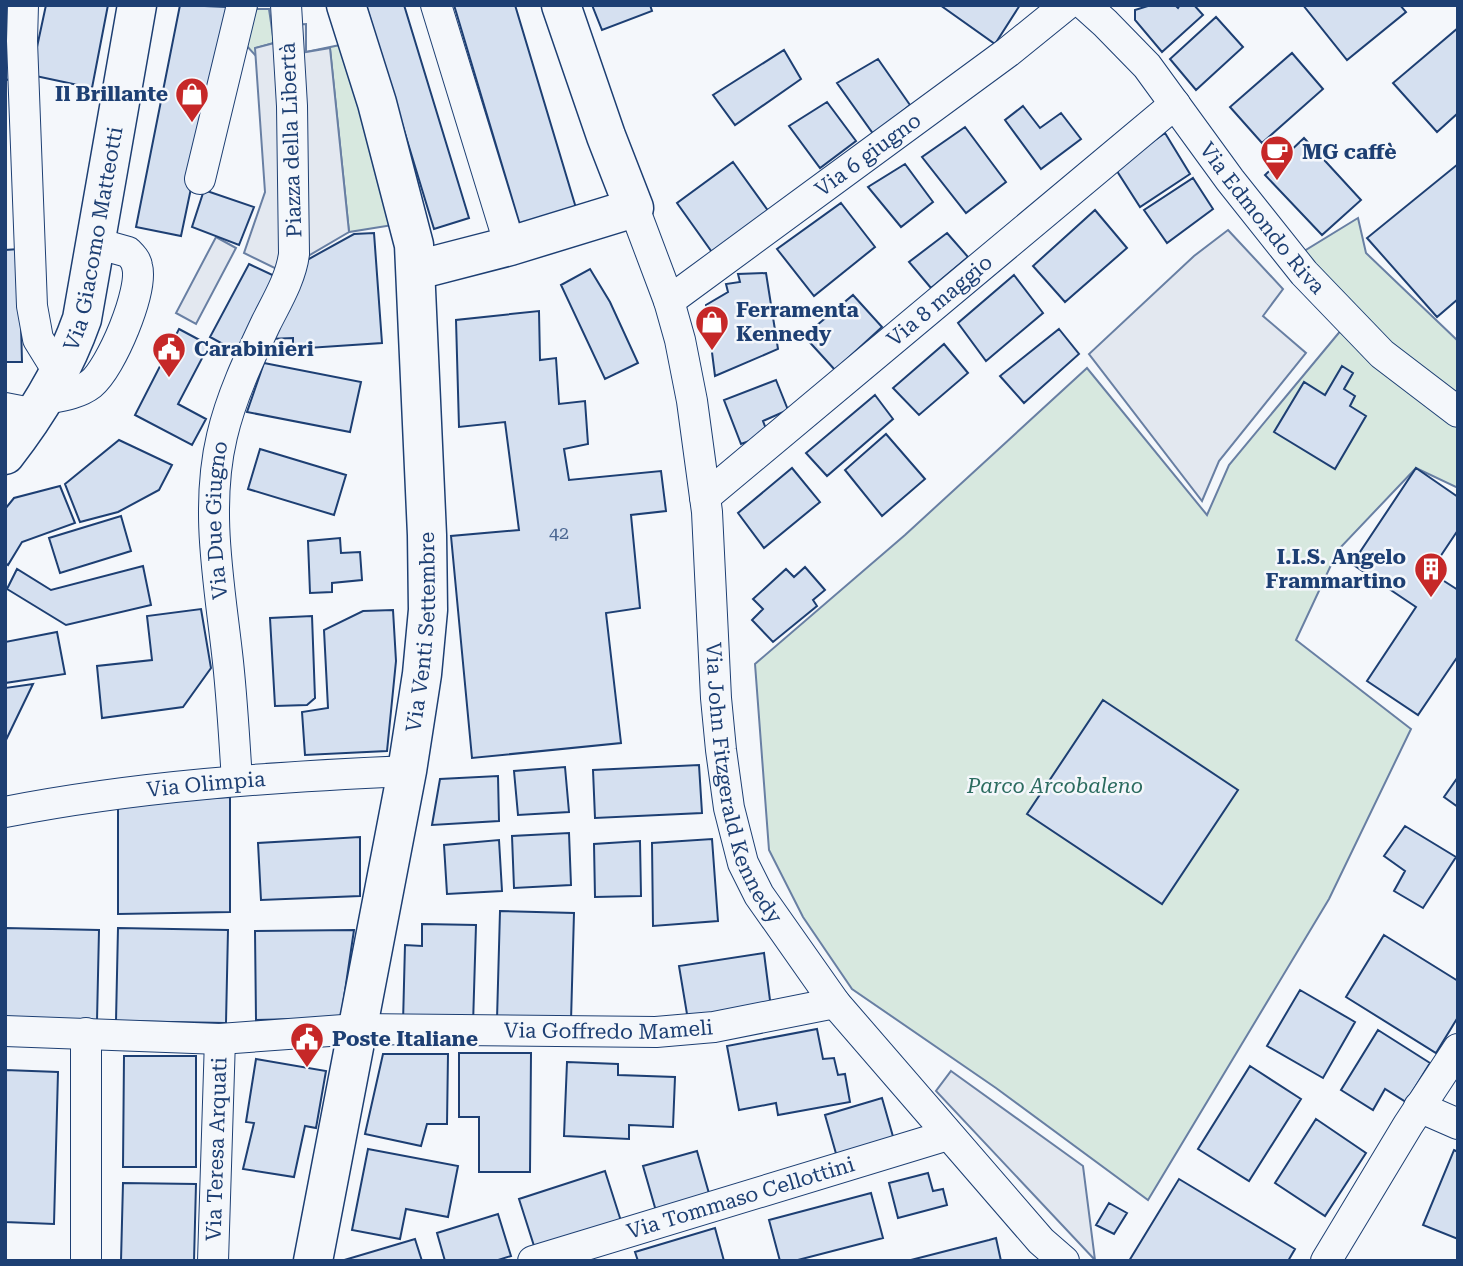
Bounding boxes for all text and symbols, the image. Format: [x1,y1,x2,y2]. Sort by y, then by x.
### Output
street label: Piazza della Libertà [276,41,306,238]
shop icon: Il Brillante [173,75,211,124]
place label: Il Brillante [55,82,168,106]
street label: Via 6 giugno [810,108,926,202]
street label: Via Giacomo Matteotti [59,124,128,355]
cafe icon: MG caffè [1258,133,1296,182]
street label: Via Edmondo Riva [1195,138,1330,299]
place label: MG caffè [1302,140,1397,164]
street label: Via 8 maggio [882,250,997,351]
place label: Ferramenta Kennedy [736,298,860,346]
shop icon: Ferramenta Kennedy [693,303,731,352]
public building icon: Carabinieri [150,330,188,379]
place label: Carabinieri [194,337,314,361]
street label: Via Due Giugno [202,439,233,601]
house number: 42 [549,522,569,543]
street label: Via Venti Settembre [401,532,440,734]
place label: I.I.S. Angelo Frammartino [1266,545,1406,593]
building icon: I.I.S. Angelo Frammartino [1412,550,1450,599]
street label: Via John Fitzgerald Kennedy [701,642,788,929]
street label: Via Olimpia [145,767,267,802]
park label: Parco Arcobaleno [966,774,1143,798]
street label: Via Goffredo Mameli [504,1015,714,1044]
public building icon: Poste Italiane [288,1020,326,1069]
place label: Poste Italiane [332,1027,478,1051]
street label: Via Teresa Arquati [202,1056,231,1241]
street label: Via Tommaso Cellottini [624,1152,858,1244]

